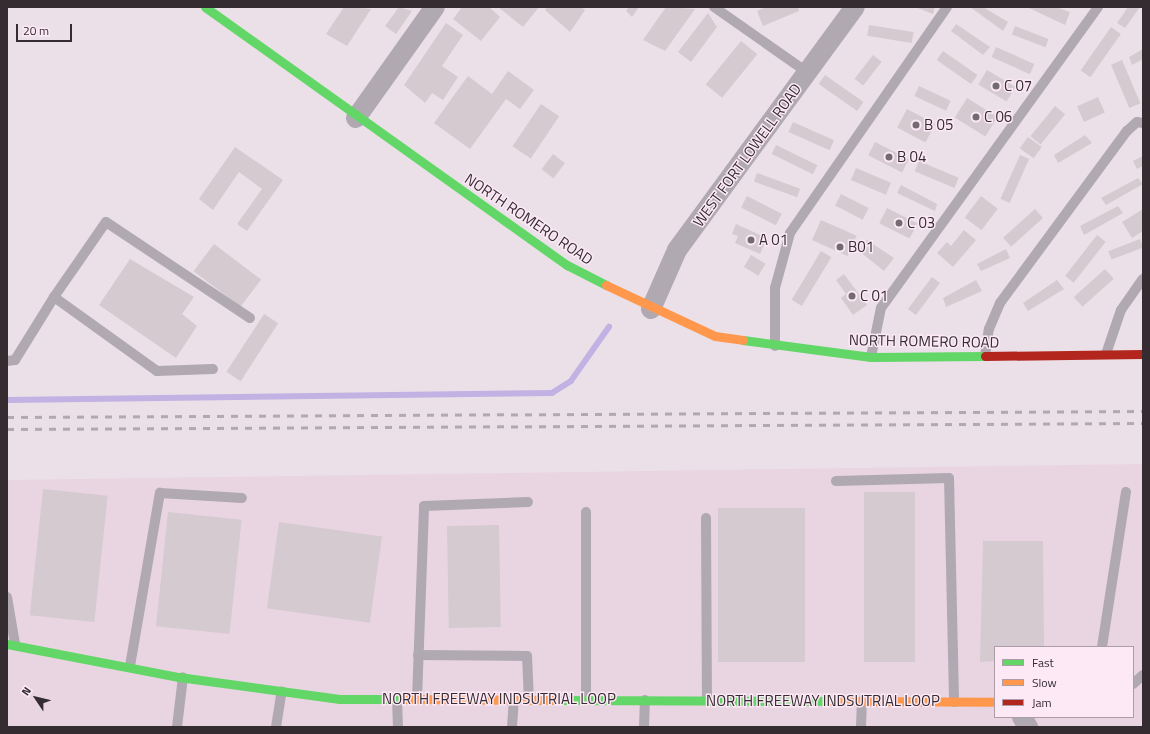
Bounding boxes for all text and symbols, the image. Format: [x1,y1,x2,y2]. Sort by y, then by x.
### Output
scale bar [18,16,74,42]
text: 20 m [23,21,49,40]
place label: C 07 [1004,77,1032,95]
street label: WEST FORT LOWELL ROAD [689,80,805,230]
marker: C 07 [991,81,1001,91]
place label: C 06 [984,108,1012,126]
marker: C 06 [971,112,981,122]
place label: B 05 [924,116,953,134]
marker: B 05 [911,120,921,130]
place label: B 04 [897,148,926,166]
marker: B 04 [884,152,894,162]
street label: NORTH ROMERO ROAD [462,169,596,269]
place label: C 03 [907,214,935,232]
marker: C 03 [894,218,904,228]
place label: A 01 [759,231,788,249]
marker: A 01 [746,235,756,245]
place label: B01 [848,238,874,256]
marker: B01 [835,242,845,252]
place label: C 01 [860,287,888,305]
marker: C 01 [847,291,857,301]
street label: NORTH ROMERO ROAD [849,331,999,351]
legend [994,646,1134,718]
text: Fast [1032,653,1054,672]
text: Slow [1032,673,1057,692]
north arrow [16,678,56,718]
text: N [17,683,35,699]
street label: NORTH FREEWAY INDSUTRIAL LOOP [382,690,616,708]
street label: NORTH FREEWAY INDSUTRIAL LOOP [706,692,940,710]
text: Jam [1032,693,1052,712]

